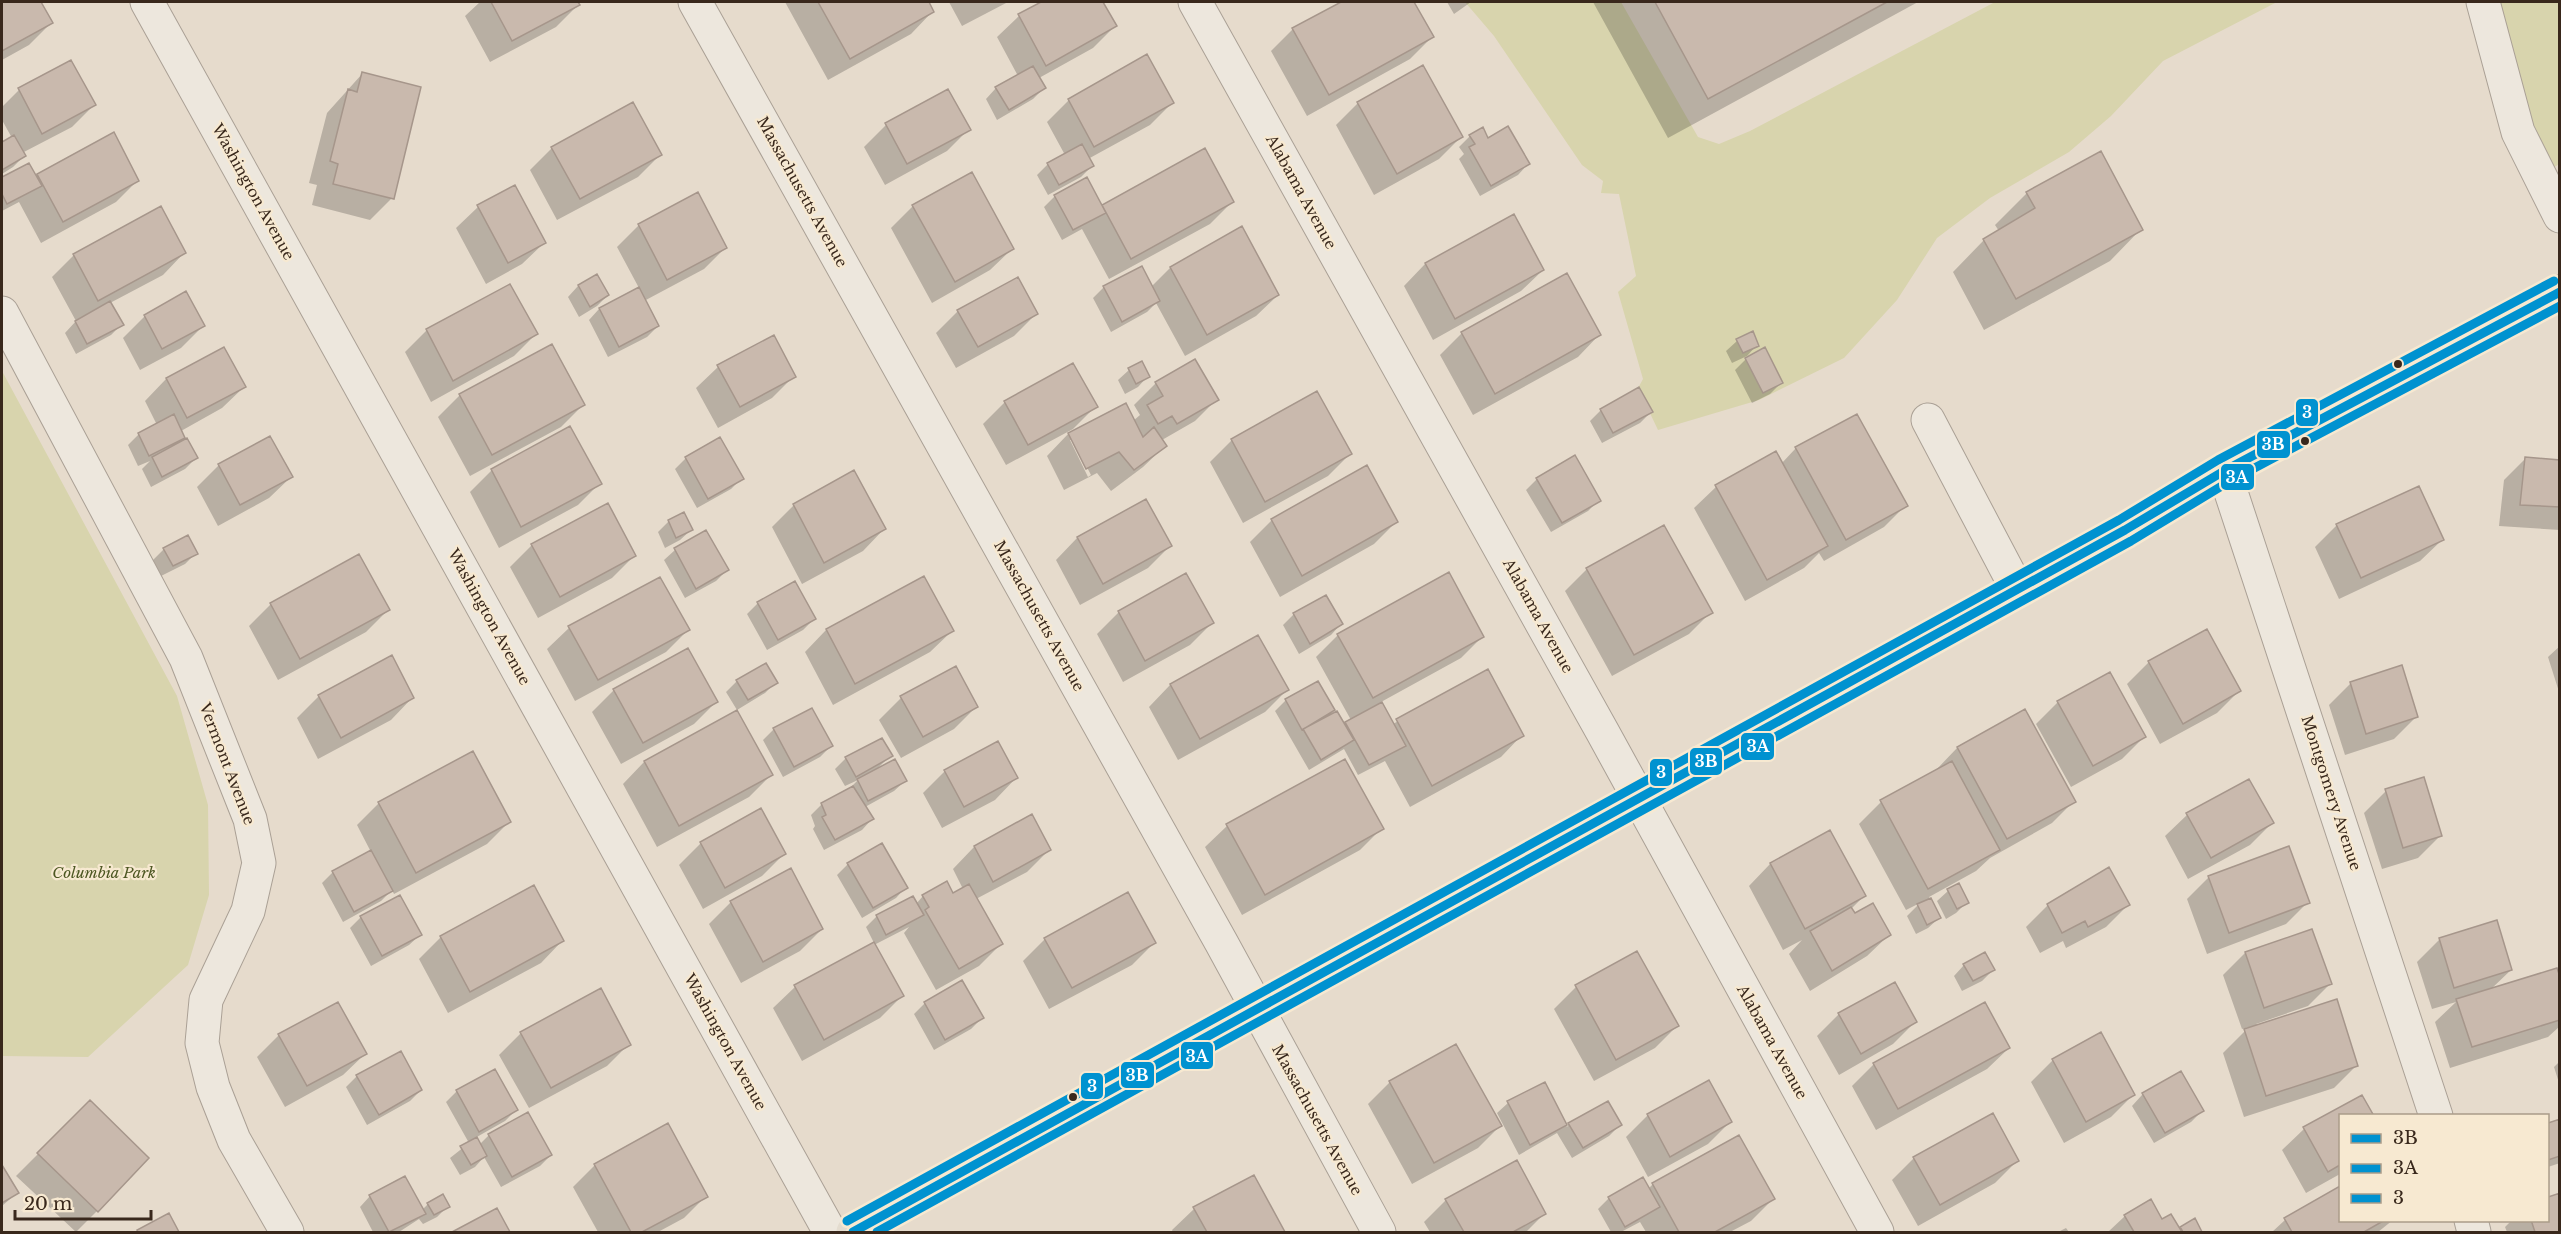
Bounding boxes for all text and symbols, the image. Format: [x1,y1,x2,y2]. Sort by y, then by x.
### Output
street label: Massachusetts Avenue [753,113,852,270]
street label: Washington Avenue [208,119,299,263]
street label: Alabama Avenue [1262,130,1341,252]
unlabelled marker [2392,358,2404,370]
line badge: 3 [2295,398,2319,427]
text: 3 [2302,402,2312,422]
line badge: 3B [2256,430,2291,459]
text: 3B [2262,434,2285,454]
unlabelled marker [2299,435,2311,447]
line badge: 3A [2220,463,2255,491]
text: 3A [2225,467,2250,487]
street label: Massachusetts Avenue [990,537,1089,694]
street label: Washington Avenue [444,544,535,688]
street label: Alabama Avenue [1499,554,1578,676]
street label: Vermont Avenue [195,699,259,827]
street label: Montgomery Avenue [2297,713,2366,873]
line badge: 3A [1740,732,1775,761]
text: 3A [1746,736,1771,756]
line badge: 3B [1689,747,1723,776]
text: 3B [1695,751,1718,771]
line badge: 3 [1649,758,1673,787]
text: 3 [1656,762,1666,782]
park label: Columbia Park [52,863,156,882]
street label: Washington Avenue [680,969,771,1113]
street label: Alabama Avenue [1733,980,1812,1102]
line badge: 3A [1180,1041,1214,1070]
street label: Massachusetts Avenue [1268,1041,1367,1198]
text: 3A [1185,1046,1210,1066]
line badge: 3B [1120,1061,1155,1089]
text: 3B [1126,1065,1149,1085]
line badge: 3 [1080,1072,1104,1100]
text: 3 [1087,1076,1097,1096]
unlabelled marker [1067,1091,1079,1103]
legend [2339,1114,2549,1222]
text: 3B [2393,1127,2418,1149]
text: 3A [2393,1157,2419,1179]
scale bar [15,1183,152,1221]
text: 3 [2393,1187,2404,1209]
text: 20 m [24,1193,72,1215]

